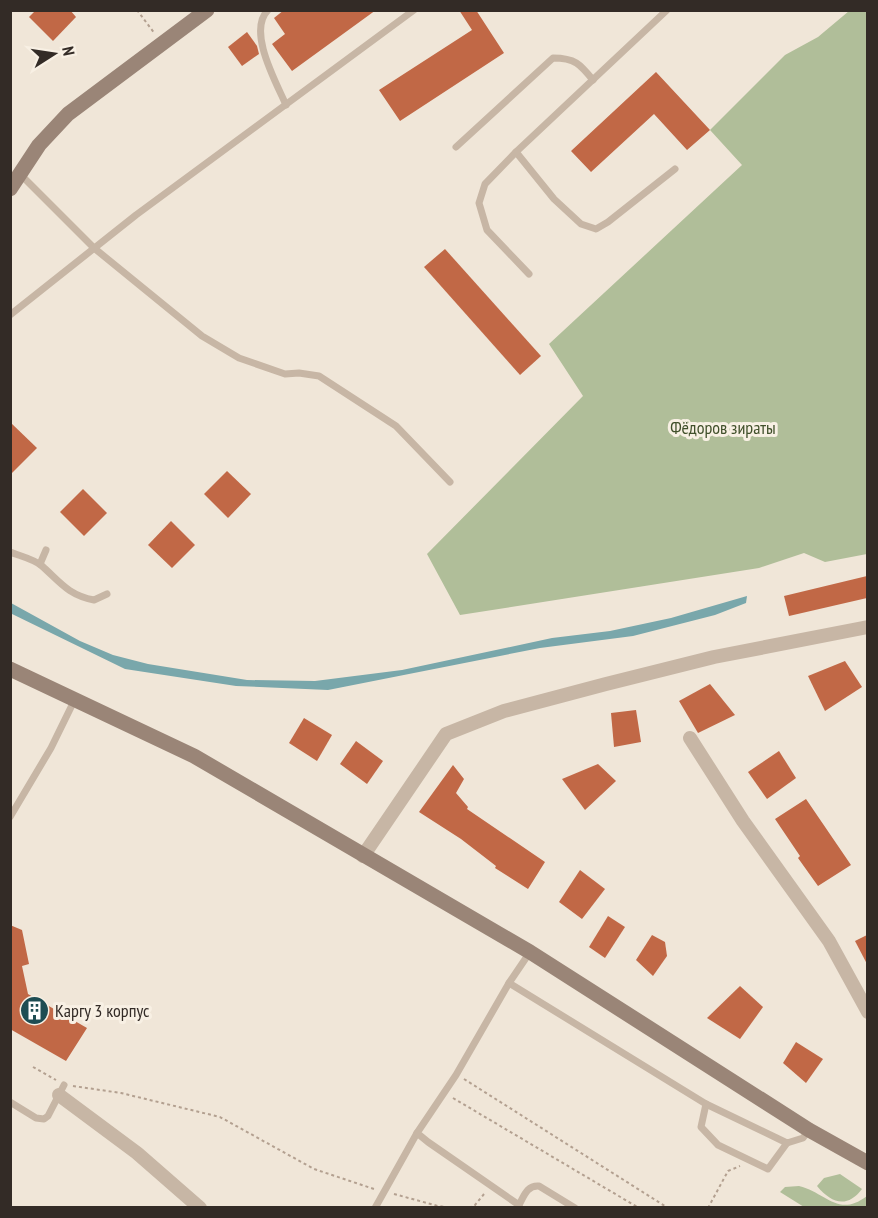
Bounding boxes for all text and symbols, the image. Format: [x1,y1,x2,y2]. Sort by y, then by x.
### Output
north arrow [24,24,84,84]
text: N [58,45,79,57]
park label: Фёдоров зираты [670,416,776,439]
building icon: Каргу 3 корпус [18,995,50,1027]
place label: Каргу 3 корпус [55,999,150,1022]

